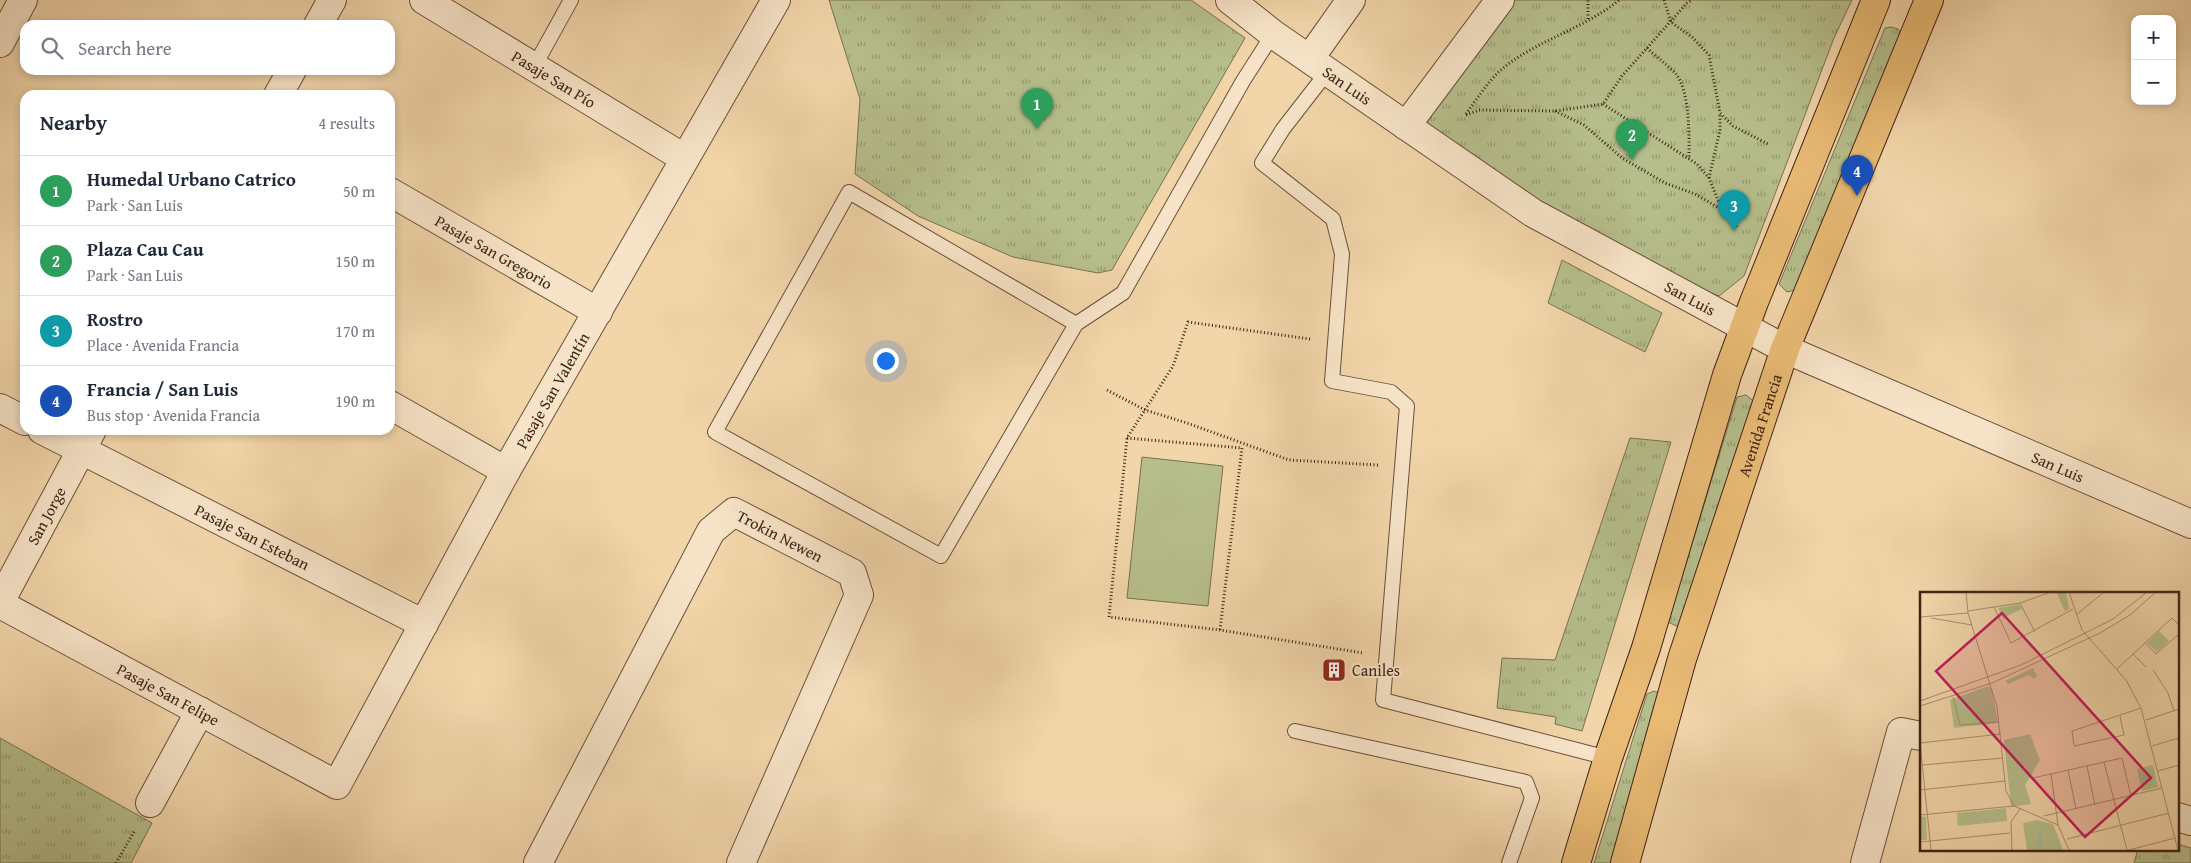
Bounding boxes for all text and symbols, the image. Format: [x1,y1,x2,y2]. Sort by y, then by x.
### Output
map controls [2131,15,2176,105]
button: + [2131,15,2176,60]
search box [20,20,395,75]
icon: search [38,34,66,62]
text: Search here [78,34,172,62]
street label: Pasaje San Pío [507,44,601,114]
street label: San Luis [1318,60,1377,111]
button: − [2131,60,2176,105]
pin: 1 [1021,88,1053,129]
text: Nearby [40,107,107,138]
text: 4 results [318,111,375,135]
pin: 2 [1616,119,1648,160]
pin: 4 [1841,155,1873,196]
text: Humedal Urbano Catrico [87,165,296,193]
text: 1 [52,179,60,203]
text: 50 m [343,179,375,203]
pin: 3 [1718,190,1750,231]
text: Park · San Luis [87,193,183,217]
street label: Pasaje San Gregorio [431,209,557,295]
text: Plaza Cau Cau [87,235,204,263]
text: 2 [52,249,60,273]
text: 150 m [335,249,375,273]
text: Park · San Luis [87,263,183,287]
street label: San Luis [1660,274,1720,321]
text: Rostro [87,305,143,333]
text: 3 [52,319,60,343]
text: 170 m [335,319,375,343]
street label: Pasaje San Valentín [509,328,595,453]
text: Place · Avenida Francia [87,333,239,357]
your location [873,348,899,374]
street label: Avenida Francia [1731,370,1788,480]
text: Francia / San Luis [87,375,238,403]
text: 4 [52,389,60,413]
text: 190 m [335,389,375,413]
text: Bus stop · Avenida Francia [87,403,260,427]
street label: San Luis [2028,445,2088,489]
street label: San Jorge [21,482,72,549]
street label: Pasaje San Esteban [191,498,314,576]
street label: Trokin Newen [733,504,827,568]
inset map [1920,592,2178,850]
street label: Pasaje San Felipe [113,657,224,732]
building icon: Caniles [1321,657,1347,683]
place label: Caniles [1352,658,1400,682]

